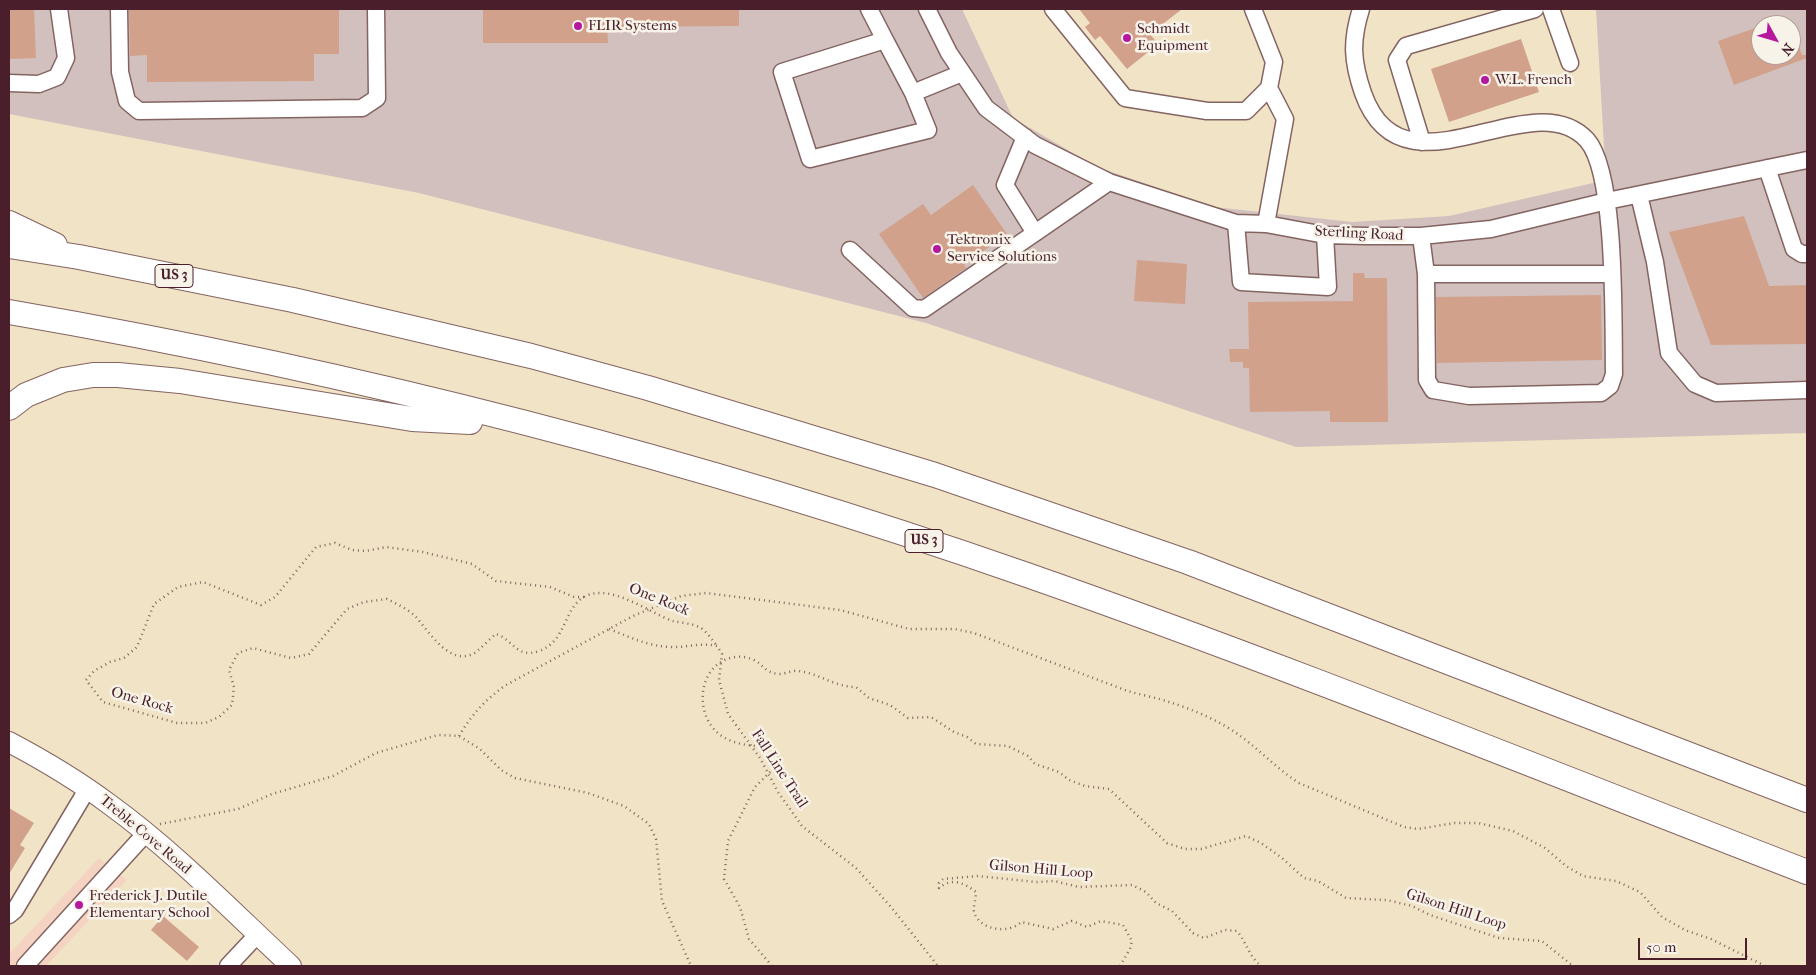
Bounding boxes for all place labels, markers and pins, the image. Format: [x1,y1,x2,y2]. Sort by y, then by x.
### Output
place label: FLIR Systems [588,17,677,35]
marker: FLIR Systems [572,20,584,32]
place label: Schmidt Equipment [1137,20,1209,55]
marker: Schmidt Equipment [1121,32,1133,44]
place label: W.L. French [1495,71,1572,89]
marker: W.L. French [1479,74,1491,86]
place label: Tektronix Service Solutions [947,231,1057,266]
marker: Tektronix Service Solutions [931,243,943,255]
place label: Frederick J. Dutile Elementary School [89,887,210,922]
marker: Frederick J. Dutile Elementary School [73,899,85,911]

